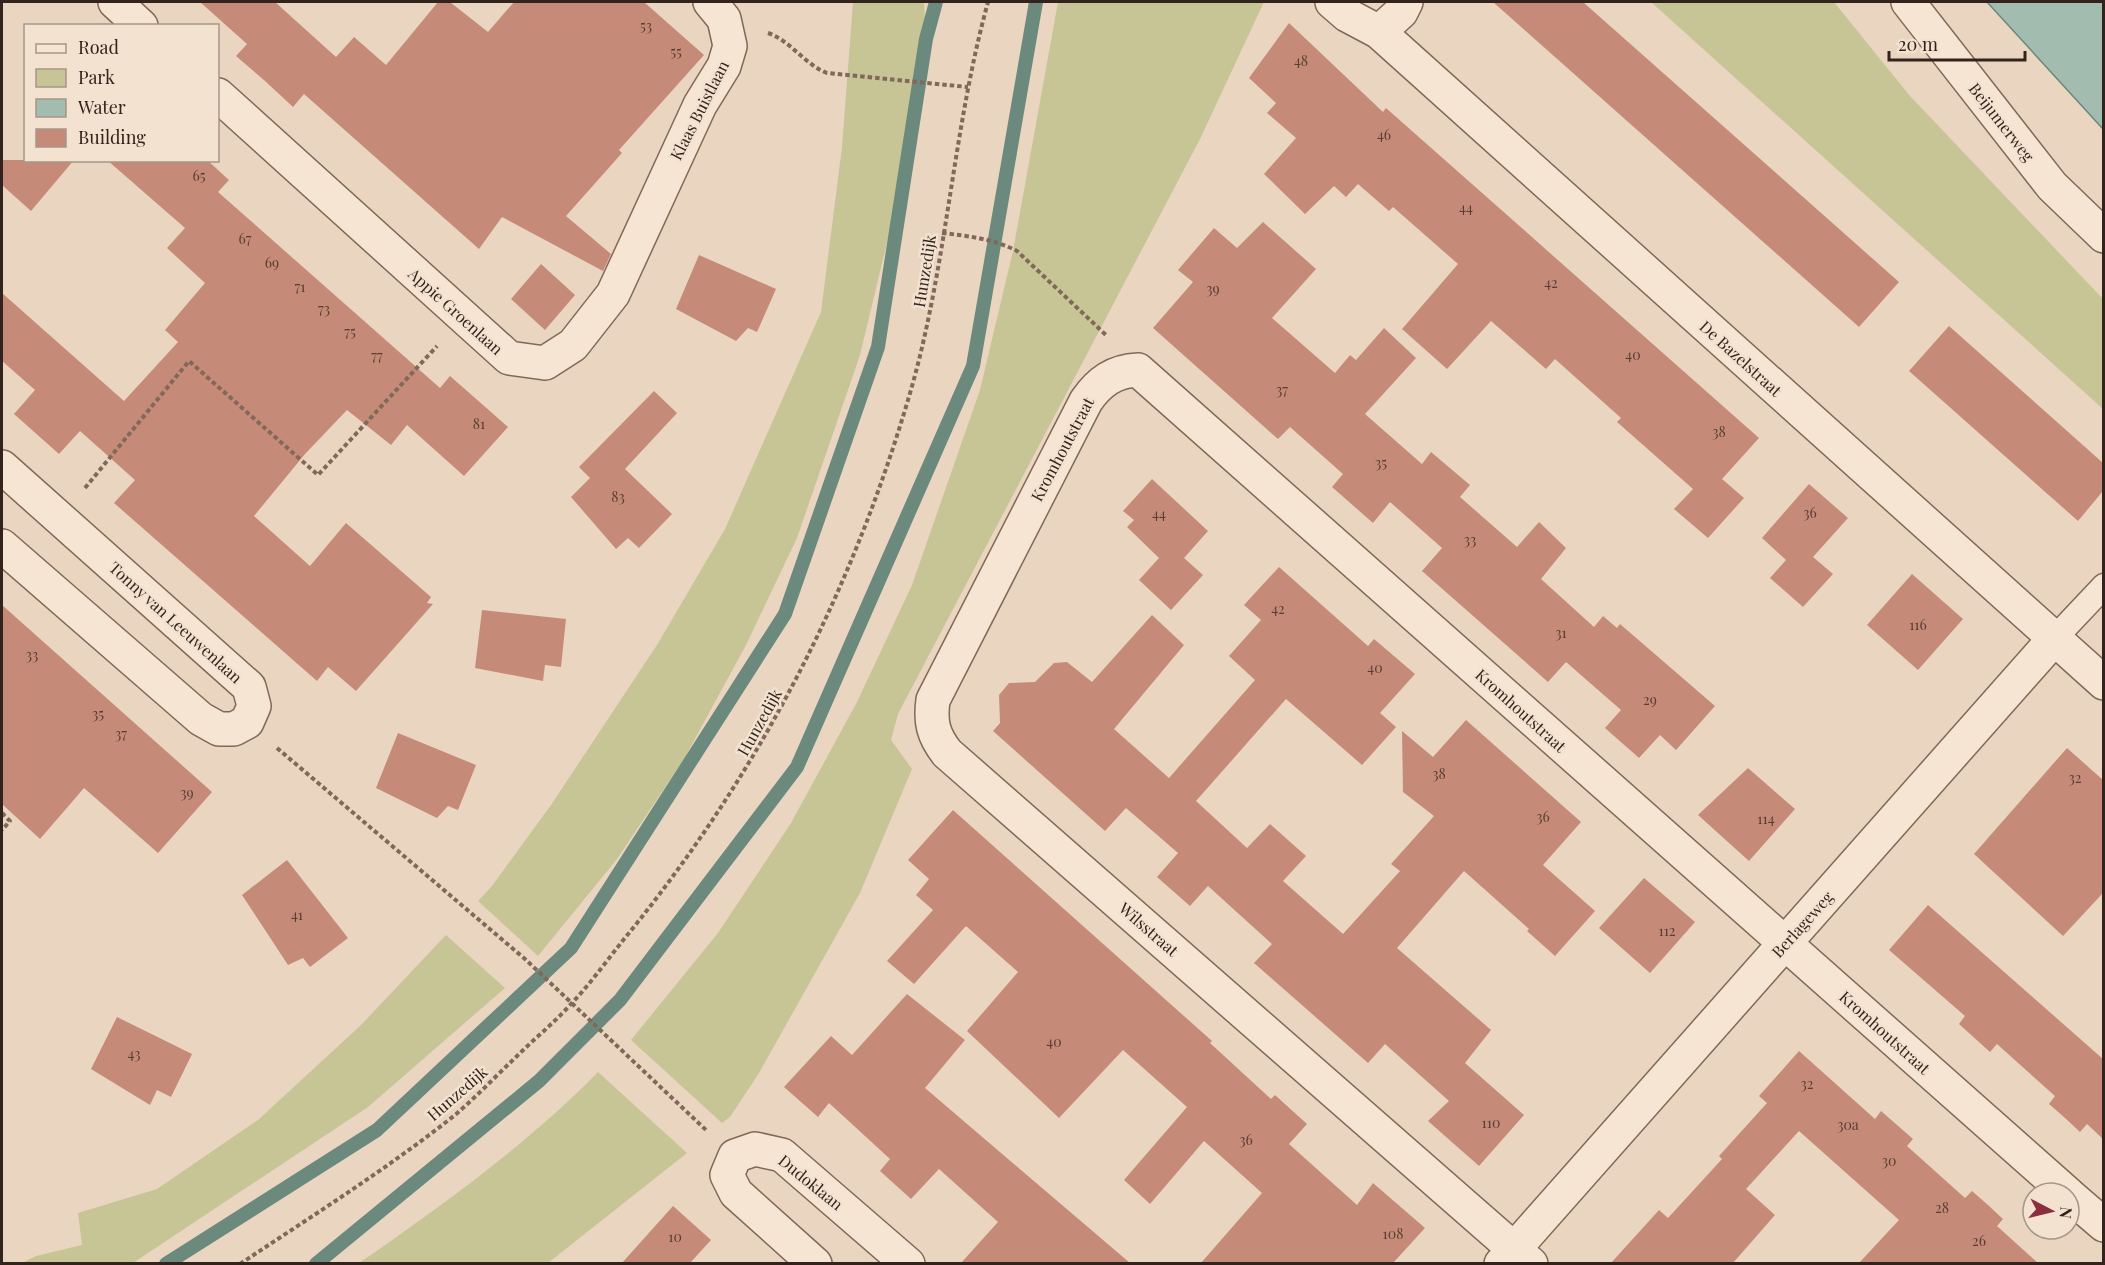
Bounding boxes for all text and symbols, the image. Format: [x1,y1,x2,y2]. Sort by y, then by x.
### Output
house number: 53 [640,16,652,35]
legend [24,24,219,162]
scale bar [1889,24,2026,62]
text: 20 m [1898,32,1938,56]
text: Road [78,35,119,59]
house number: 55 [670,42,682,61]
house number: 48 [1294,51,1308,70]
street label: Klaas Buistlaan [665,56,733,163]
text: Park [78,65,115,89]
street label: Beijumerweg [1965,78,2040,166]
text: Water [77,95,126,119]
text: Building [78,125,146,149]
house number: 46 [1377,125,1391,144]
house number: 65 [192,166,206,185]
house number: 44 [1459,198,1473,217]
house number: 67 [239,229,252,248]
street label: Hunzedijk [908,233,940,309]
house number: 69 [265,253,279,272]
street label: Appie Groenlaan [404,262,508,359]
house number: 42 [1544,273,1558,292]
house number: 71 [295,277,305,296]
house number: 39 [1206,279,1220,298]
house number: 73 [318,299,330,318]
street label: De Bazelstraat [1696,316,1787,401]
house number: 75 [344,322,356,341]
house number: 40 [1625,345,1641,364]
house number: 77 [371,346,383,365]
house number: 37 [1276,380,1288,399]
street label: Kromhoutstraat [1026,393,1098,505]
house number: 81 [473,414,485,433]
house number: 38 [1712,422,1726,441]
house number: 35 [1375,453,1387,472]
house number: 83 [611,487,625,506]
house number: 36 [1803,503,1817,522]
house number: 44 [1152,504,1166,523]
house number: 33 [1464,530,1476,549]
street label: Tonny van Leeuwenlaan [105,557,247,688]
house number: 42 [1271,599,1285,618]
house number: 116 [1909,615,1927,634]
house number: 31 [1555,623,1567,642]
house number: 33 [26,645,38,664]
house number: 40 [1367,658,1383,677]
street label: Kromhoutstraat [1471,664,1571,756]
street label: Hunzedijk [732,685,786,759]
house number: 29 [1643,690,1657,709]
house number: 35 [92,704,104,723]
house number: 37 [115,724,127,743]
house number: 38 [1432,764,1446,783]
house number: 32 [2068,768,2082,787]
house number: 39 [180,783,194,802]
house number: 36 [1536,807,1550,826]
house number: 114 [1757,809,1775,828]
street label: Berlageweg [1767,886,1838,962]
street label: Wilsstraat [1114,897,1183,961]
house number: 41 [291,905,303,924]
house number: 112 [1658,921,1676,940]
street label: Kromhoutstraat [1835,986,1935,1078]
house number: 40 [1046,1032,1062,1051]
house number: 43 [128,1044,140,1063]
street label: Hunzedijk [422,1061,492,1125]
house number: 32 [1800,1074,1814,1093]
house number: 110 [1482,1113,1500,1132]
house number: 30a [1837,1115,1859,1134]
house number: 36 [1239,1130,1253,1149]
street label: Dudoklaan [774,1150,848,1215]
house number: 30 [1882,1151,1896,1170]
north arrow [2021,1181,2081,1241]
house number: 28 [1935,1198,1949,1217]
text: N [2055,1206,2078,1220]
house number: 108 [1383,1224,1403,1243]
house number: 10 [668,1227,682,1246]
house number: 26 [1972,1231,1986,1250]

